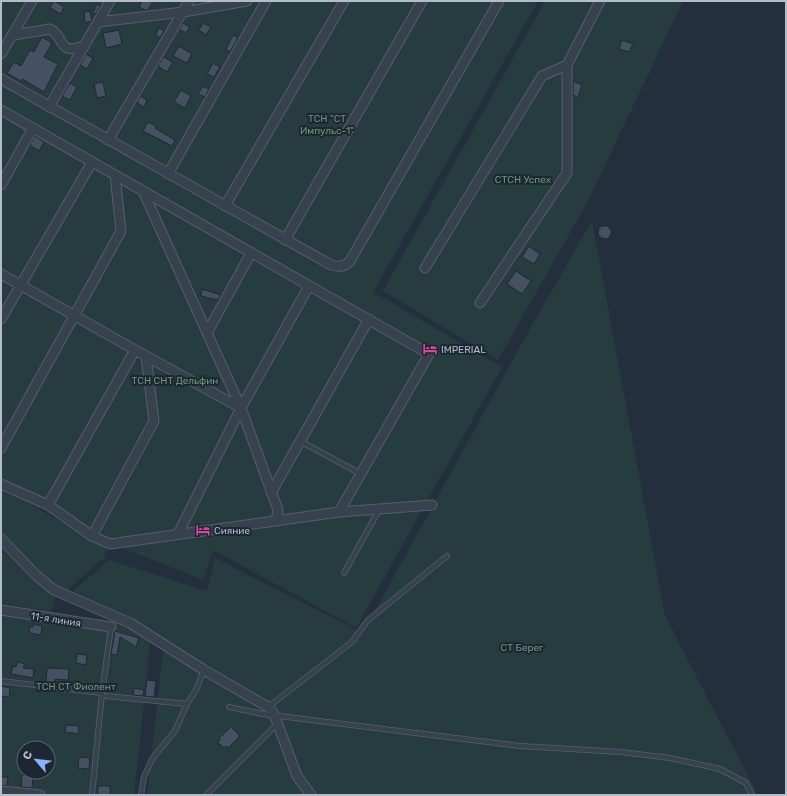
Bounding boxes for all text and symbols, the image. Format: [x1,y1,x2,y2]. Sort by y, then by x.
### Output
park label: ТСН "СТ Импульс-1" [300,113,354,137]
park label: СТСН Успех [495,174,552,186]
hotel icon: IMPERIAL [422,341,438,357]
place label: IMPERIAL [441,344,486,356]
park label: ТСН СНТ Дельфин [132,375,218,387]
hotel icon: Сияние [195,522,211,538]
place label: Сияние [214,525,250,537]
street label: 11-я линия [30,610,82,630]
park label: СТ Берег [501,642,544,654]
park label: ТСН СТ Фиолент [36,681,116,693]
north arrow [16,740,56,780]
text: С [20,749,35,762]

